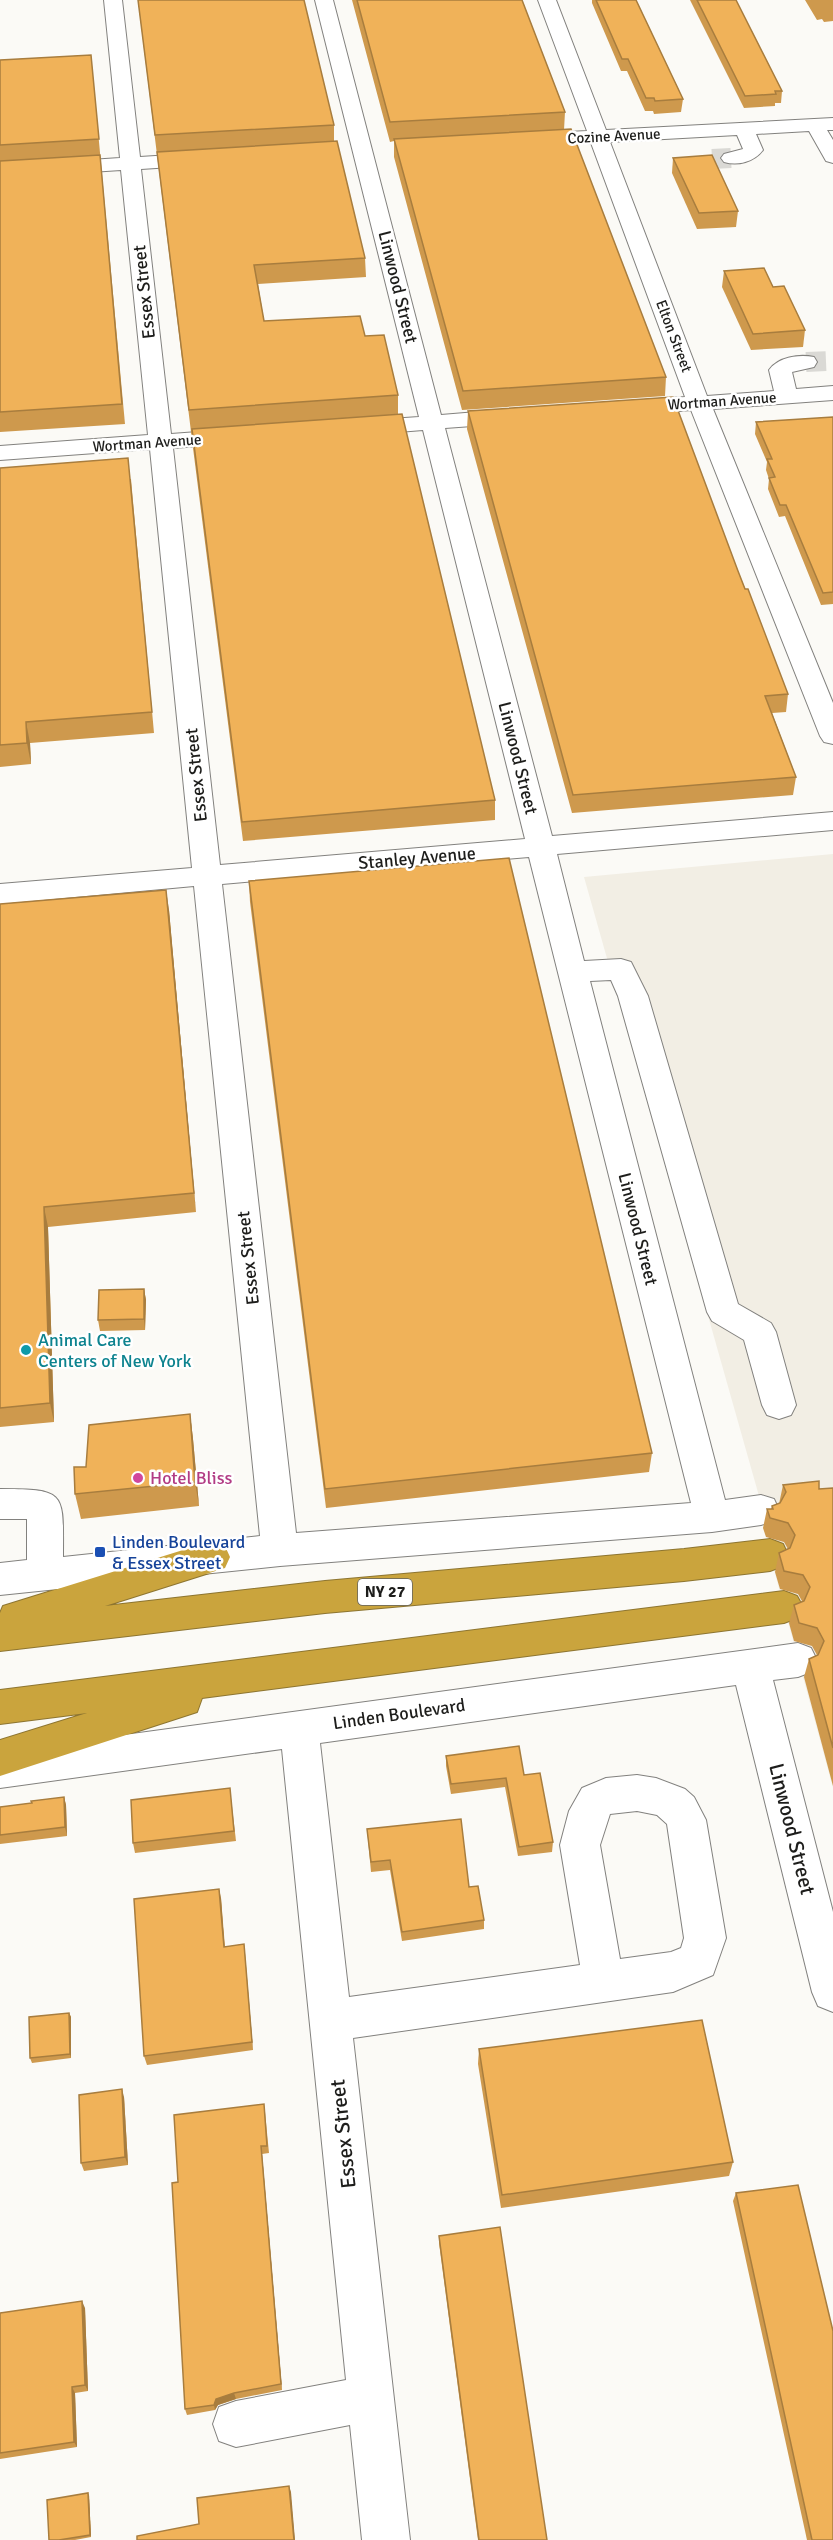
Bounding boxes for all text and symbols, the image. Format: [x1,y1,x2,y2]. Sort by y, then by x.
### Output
street label: Cozine Avenue [567,125,661,147]
street label: Linwood Street [373,228,423,346]
street label: Essex Street [128,244,160,340]
street label: Elton Street [652,297,696,375]
street label: Wortman Avenue [667,388,777,414]
street label: Wortman Avenue [92,430,202,456]
street label: Linwood Street [493,699,543,817]
street label: Essex Street [180,727,212,823]
street label: Stanley Avenue [357,842,477,874]
street label: Linwood Street [613,1170,663,1288]
street label: Essex Street [232,1210,264,1306]
place label: Animal Care Centers of New York [38,1329,191,1372]
marker: Animal Care Centers of New York [19,1343,33,1357]
place label: Hotel Bliss [150,1467,233,1489]
marker: Hotel Bliss [131,1471,145,1485]
place label: Linden Boulevard & Essex Street [112,1531,245,1574]
marker: Linden Boulevard & Essex Street [93,1545,107,1559]
road number: NY 27 [358,1579,412,1605]
street label: Linden Boulevard [331,1694,467,1734]
street label: Linwood Street [763,1761,821,1897]
street label: Essex Street [324,2078,362,2190]

